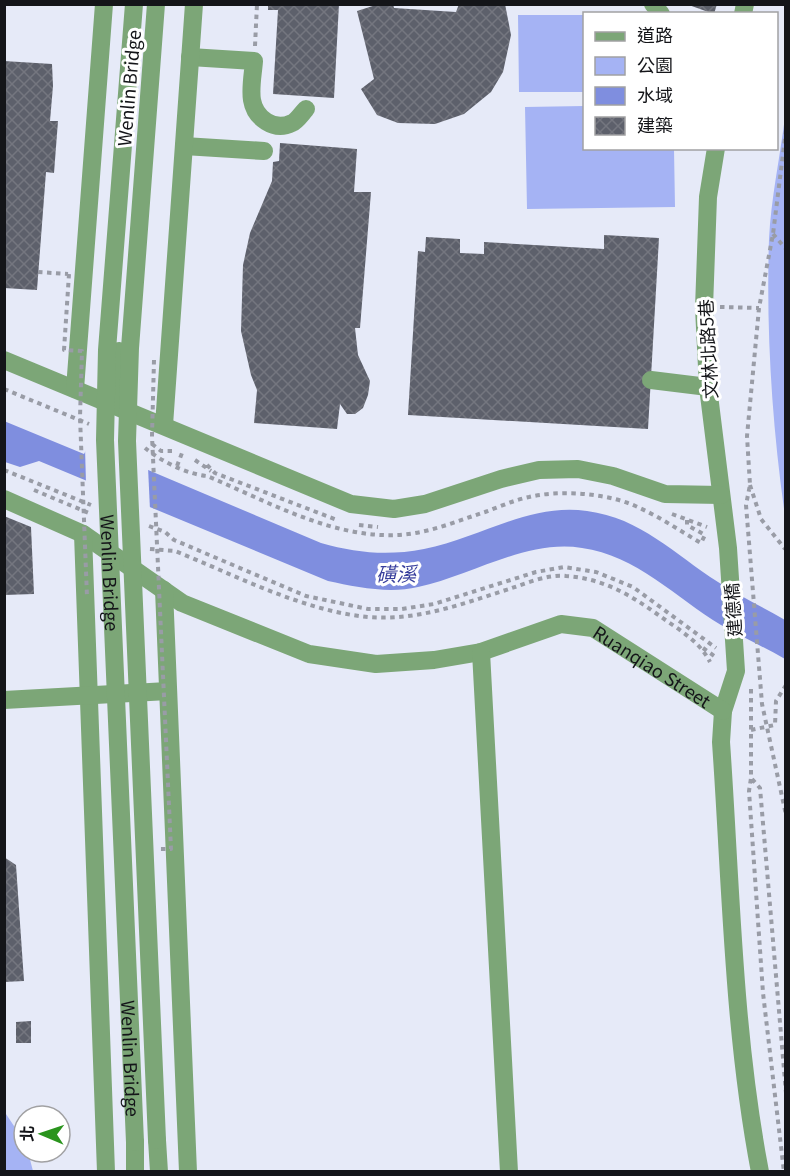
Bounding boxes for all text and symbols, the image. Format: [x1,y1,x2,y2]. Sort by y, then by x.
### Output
legend [583,12,778,150]
text: 道路 [637,21,673,47]
street label: Wenlin Bridge [110,29,146,147]
text: 公園 [637,51,673,77]
text: 水域 [637,81,673,107]
text: 建築 [637,111,673,137]
street label: 文林北路5巷 [691,298,723,400]
street label: Wenlin Bridge [95,514,126,632]
water label: 磺溪 [376,558,419,588]
street label: 建德橋 [717,582,747,638]
street label: Ruanqiao Street [589,619,716,713]
street label: Wenlin Bridge [116,1000,147,1117]
north arrow [12,1104,72,1164]
text: 北 [14,1125,38,1142]

